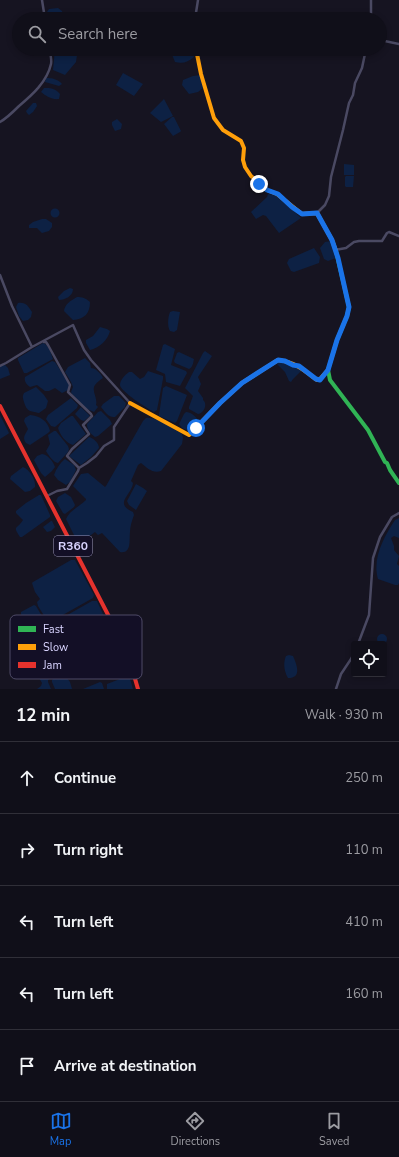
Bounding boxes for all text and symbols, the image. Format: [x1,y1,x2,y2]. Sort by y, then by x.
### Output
search box [12,12,387,56]
icon: search [26,23,48,45]
text: Search here [58,24,138,44]
route end [250,175,268,193]
route start [187,419,205,437]
road number: R360 [54,536,92,556]
legend [10,615,142,679]
text: Fast [43,622,64,637]
text: Slow [43,640,68,655]
map controls [351,641,387,677]
button: locate [351,641,387,677]
text: Jam [42,658,62,673]
text: 12 min [16,704,70,727]
text: Walk · 930 m [305,706,383,724]
icon: ahead [16,767,38,789]
text: Continue [54,768,116,788]
text: 250 m [345,769,383,787]
icon: right [16,839,38,861]
text: Turn right [54,840,123,860]
text: 110 m [345,841,383,859]
icon: left [16,911,38,933]
text: Turn left [54,912,113,932]
text: 410 m [345,913,383,931]
icon: left [16,983,38,1005]
text: Turn left [54,984,113,1004]
text: 160 m [345,985,383,1003]
icon: arrive [16,1055,38,1077]
text: Arrive at destination [54,1056,197,1076]
tab: Map [50,1110,72,1149]
tab: Directions [171,1110,220,1149]
tab: Saved [319,1110,349,1149]

